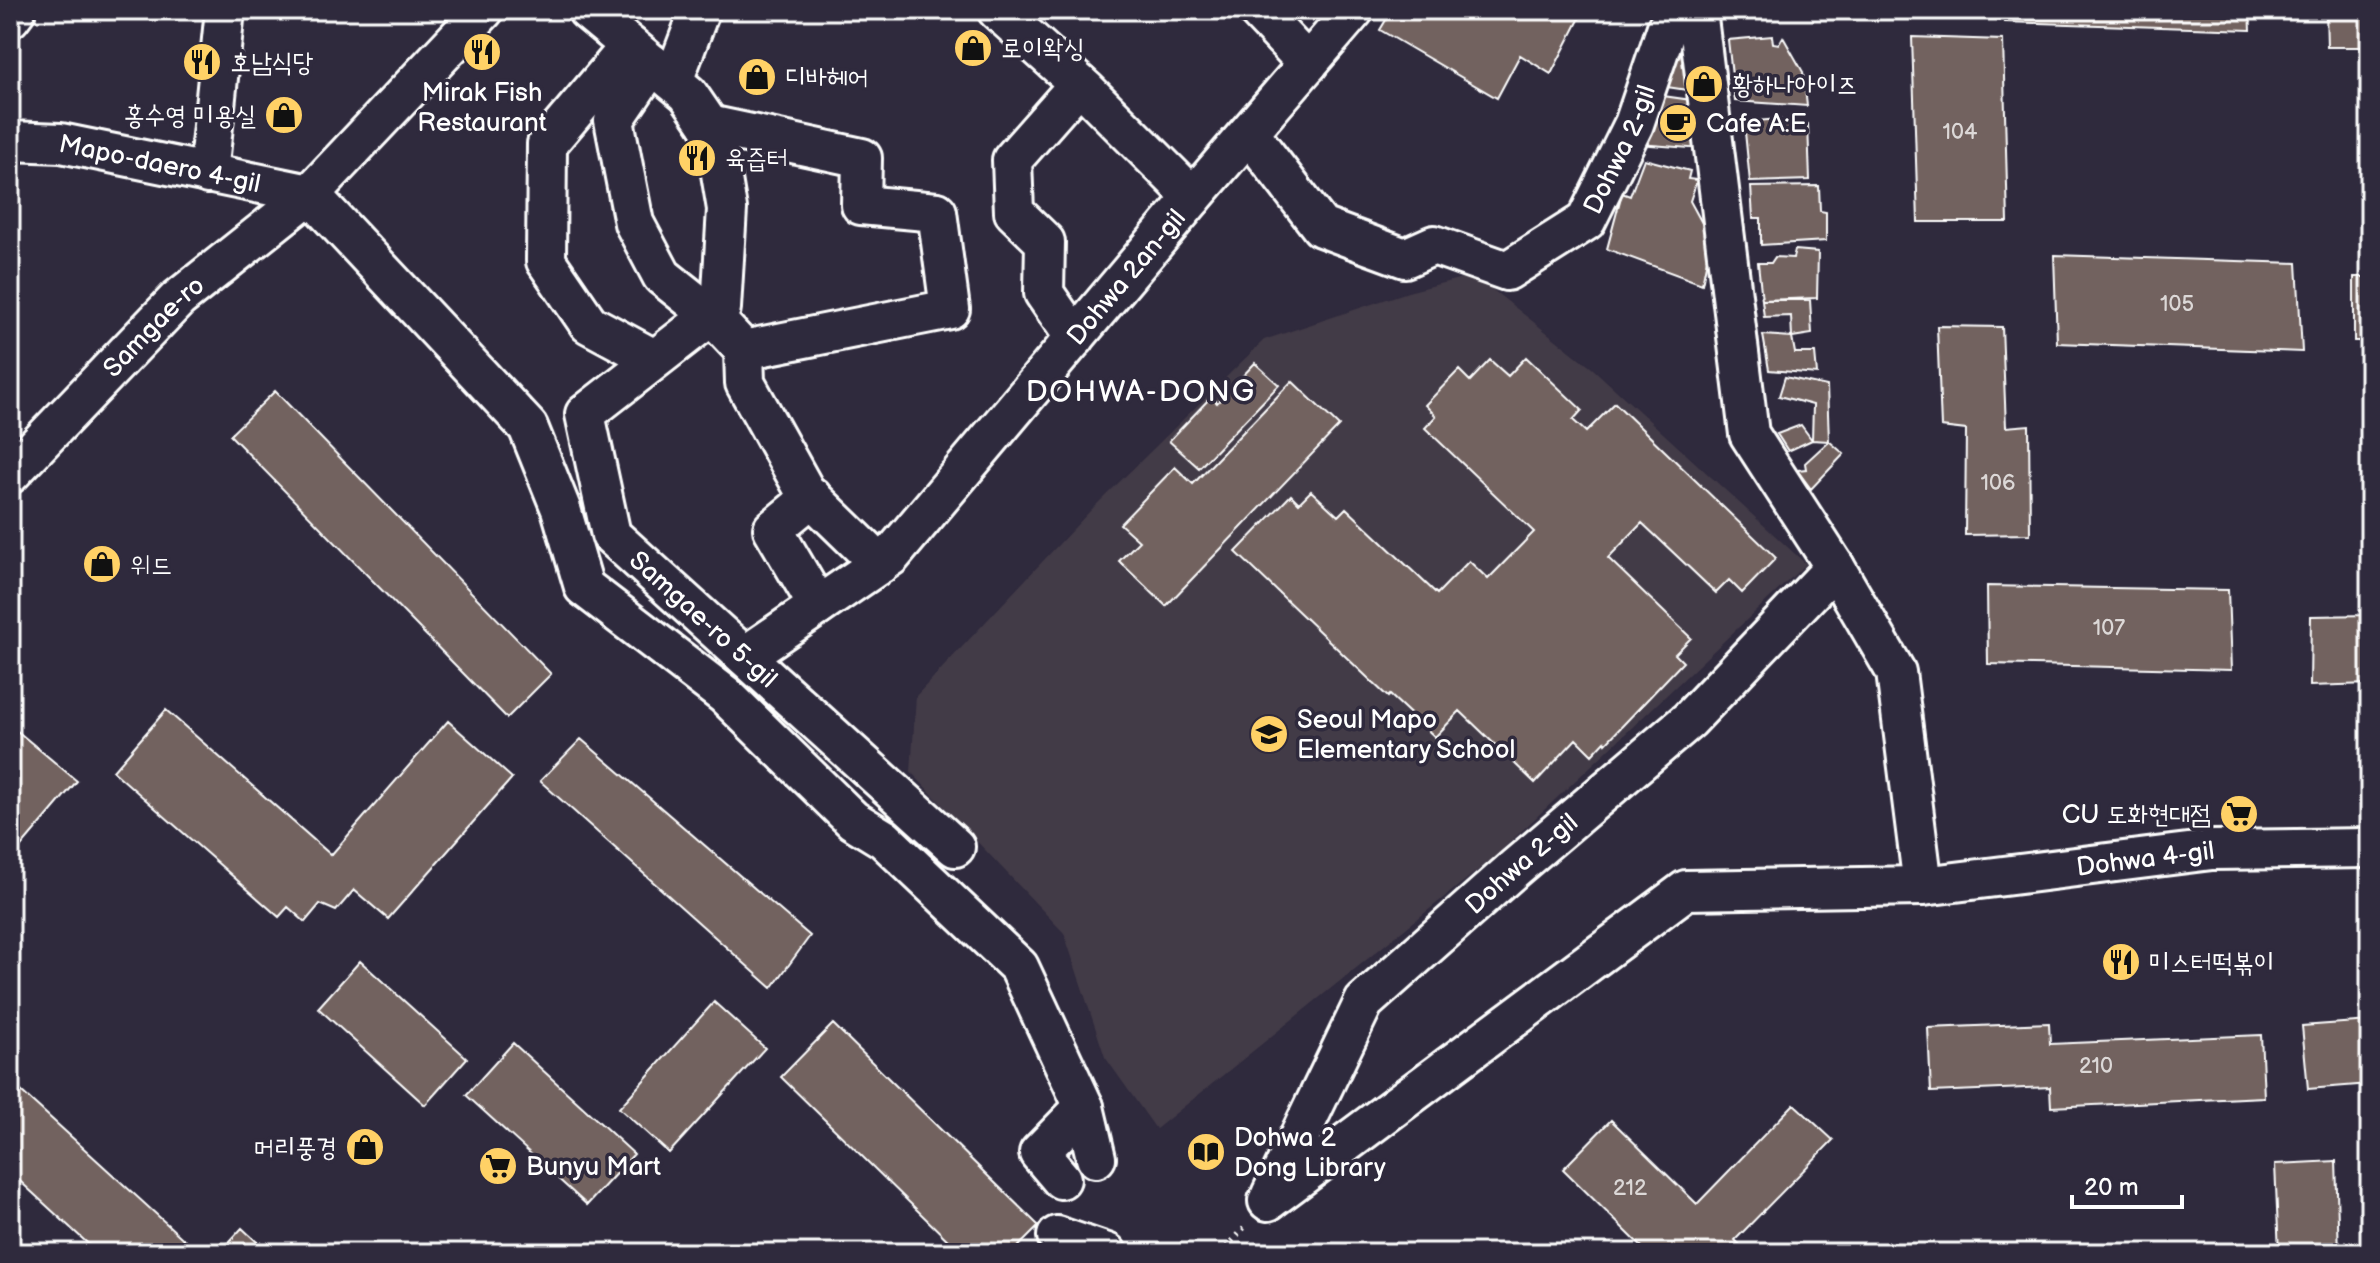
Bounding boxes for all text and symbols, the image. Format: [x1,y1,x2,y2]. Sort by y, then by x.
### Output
shop icon: 로이왁싱 [952,27,994,69]
restaurant icon: Mirak Fish Restaurant [461,31,503,73]
place label: 로이왁싱 [1001,34,1085,65]
restaurant icon: 호남식당 [181,41,223,83]
place label: 호남식당 [230,48,314,79]
shop icon: 디바헤어 [736,56,778,98]
place label: 디바헤어 [785,63,869,94]
shop icon: 황하나아이즈 [1683,63,1725,105]
place label: 황하나아이즈 [1732,70,1858,101]
place label: Mirak Fish Restaurant [417,78,547,139]
street label: Dohwa 2-gil [1578,81,1663,219]
shop icon: 홍수영 미용실 [263,94,305,136]
place label: 홍수영 미용실 [123,101,256,132]
cafe icon: Cafe A:E [1657,102,1699,144]
place label: Cafe A:E [1706,109,1807,140]
house number: 104 [1943,119,1978,146]
street label: Mapo-daero 4-gil [56,129,263,200]
restaurant icon: 육즙터 [676,137,718,179]
place label: 육즙터 [725,144,788,175]
street label: Dohwa 2an-gil [1061,203,1193,352]
street label: Samgae-ro [97,270,211,384]
house number: 105 [2160,291,2194,318]
district label: DOHWA-DONG [1026,374,1256,410]
house number: 106 [1981,470,2015,497]
shop icon: 위드 [81,543,123,585]
street label: Samgae-ro 5-gil [622,545,783,695]
place label: 위드 [130,550,172,581]
house number: 107 [2093,615,2125,642]
place label: Seoul Mapo Elementary School [1297,705,1515,766]
school or university icon: Seoul Mapo Elementary School [1248,713,1290,755]
supermarket icon: CU 도화현대점 [2218,793,2260,835]
place label: CU 도화현대점 [2062,800,2211,831]
street label: Dohwa 2-gil [1460,807,1585,921]
street label: Dohwa 4-gil [2075,836,2216,884]
restaurant icon: 미스터떡볶이 [2100,941,2142,983]
place label: 미스터떡볶이 [2149,948,2275,979]
house number: 210 [2079,1053,2113,1080]
place label: Dohwa 2 Dong Library [1234,1123,1386,1184]
shop icon: 머리풍경 [344,1126,386,1168]
library icon: Dohwa 2 Dong Library [1185,1131,1227,1173]
place label: 머리풍경 [253,1133,337,1164]
supermarket icon: Bunyu Mart [477,1145,519,1187]
place label: Bunyu Mart [526,1152,661,1183]
scale bar [2072,1159,2182,1209]
text: 20 m [2084,1173,2139,1202]
house number: 212 [1613,1175,1647,1202]

